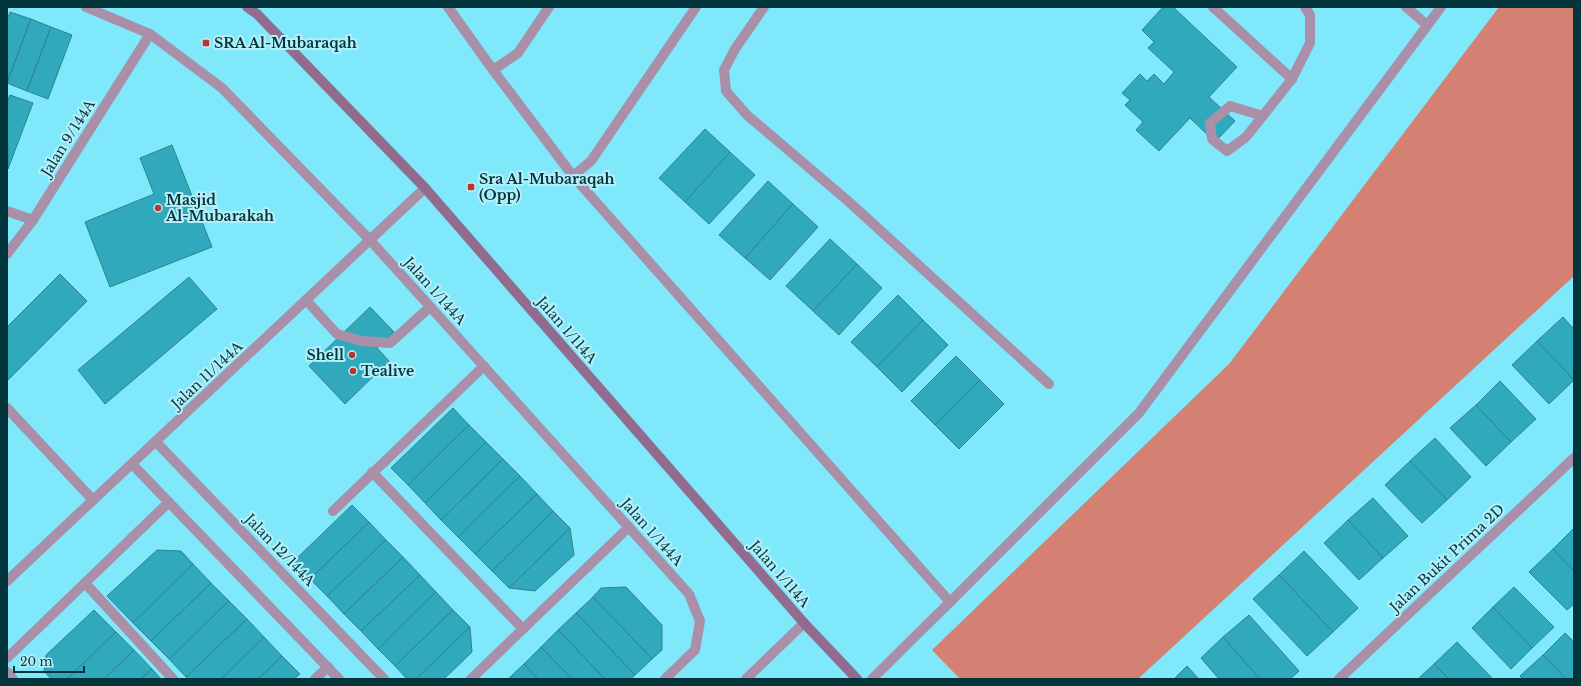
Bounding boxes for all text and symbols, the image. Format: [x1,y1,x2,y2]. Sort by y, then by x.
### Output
place label: SRA Al-Mubaraqah [214,34,357,52]
marker: SRA Al-Mubaraqah [201,38,211,48]
street label: Jalan 9/144A [36,96,99,182]
place label: Sra Al-Mubaraqah (Opp) [479,170,615,204]
marker: Sra Al-Mubaraqah (Opp) [466,182,476,192]
place label: Masjid Al-Mubarakah [165,191,274,225]
marker: Masjid Al-Mubarakah [153,203,163,213]
street label: Jalan 1/144A [399,252,470,329]
street label: Jalan 1/114A [532,291,601,367]
street label: Jalan 11/144A [166,337,247,414]
place label: Shell [307,346,344,364]
marker: Shell [347,350,357,360]
place label: Tealive [361,362,414,380]
marker: Tealive [348,366,358,376]
street label: Jalan 1/144A [616,493,687,570]
street label: Jalan Bukit Prima 2D [1384,500,1508,617]
street label: Jalan 12/144A [240,509,319,590]
street label: Jalan 1/114A [745,535,814,611]
scale bar [14,648,84,674]
text: 20 m [20,654,52,669]

